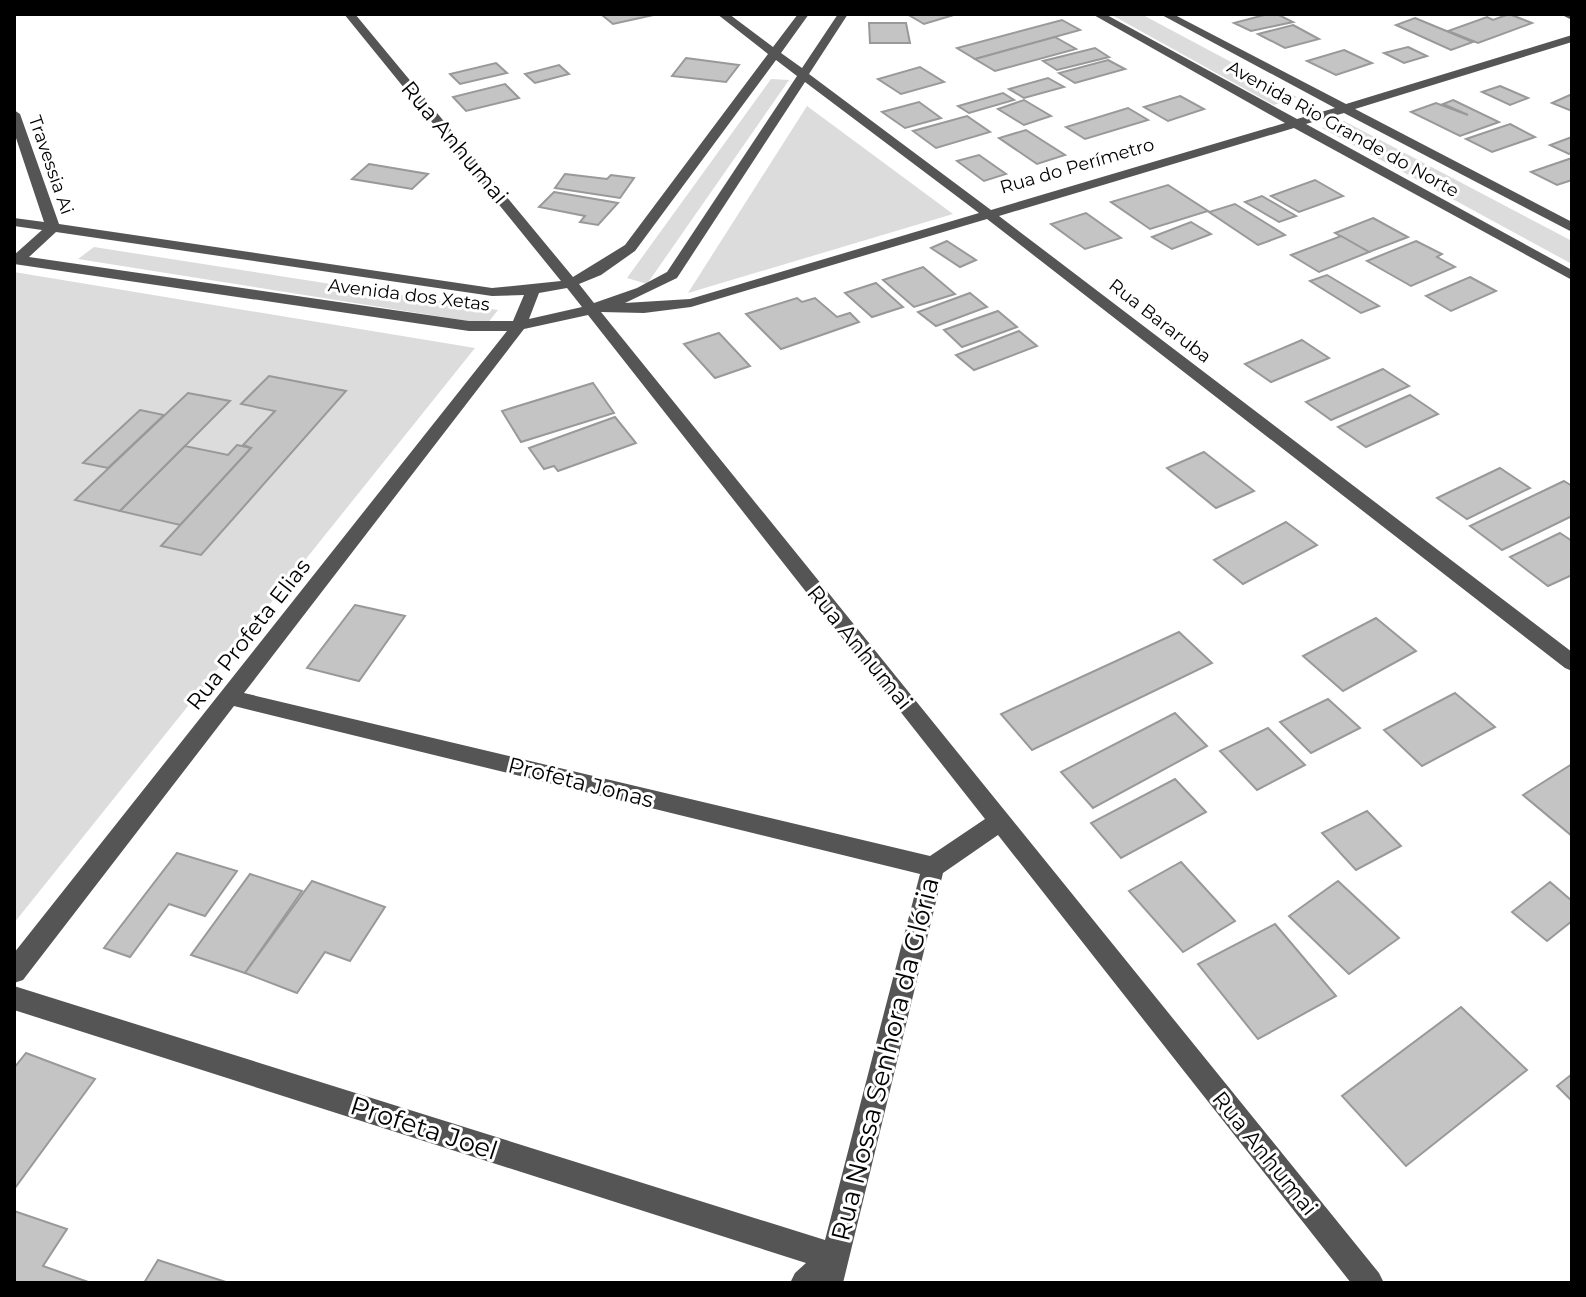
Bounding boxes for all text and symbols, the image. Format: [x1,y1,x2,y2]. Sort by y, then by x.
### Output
street label: Avenida Rio Grande do Norte [1223,56,1463,202]
street label: Rua Anhumai [395,75,514,209]
street label: Travessia Ai [24,113,78,217]
street label: Rua do Perímetro [997,133,1157,199]
street label: Avenida dos Xetas [327,274,491,316]
street label: Rua Bararuba [1104,274,1216,368]
street label: Rua Profeta Elias [181,553,316,716]
street label: Rua Anhumai [801,580,918,715]
street label: Profeta Jonas [505,751,657,814]
street label: Rua Nossa Senhora da Glória [824,874,946,1244]
street label: Rua Anhumai [1206,1086,1323,1221]
street label: Profeta Joel [346,1089,502,1167]

